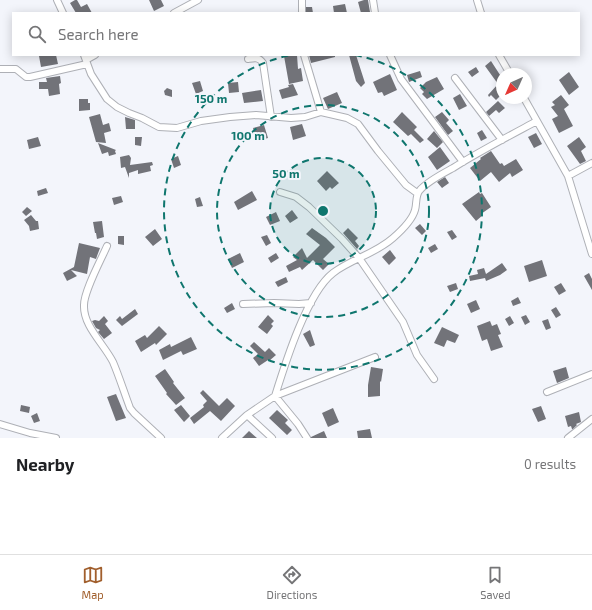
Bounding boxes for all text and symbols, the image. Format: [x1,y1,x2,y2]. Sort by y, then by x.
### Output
search box [12,12,580,56]
icon: search [26,23,48,45]
text: Search here [58,25,139,43]
north arrow [496,68,532,104]
text: 150 m [195,91,227,105]
text: 100 m [231,128,265,142]
text: 50 m [272,166,300,180]
centre of rings [316,204,330,218]
text: Nearby [16,454,74,474]
text: 0 results [524,456,576,472]
tab: Map [82,564,104,601]
tab: Directions [267,564,317,601]
tab: Saved [480,564,511,601]

